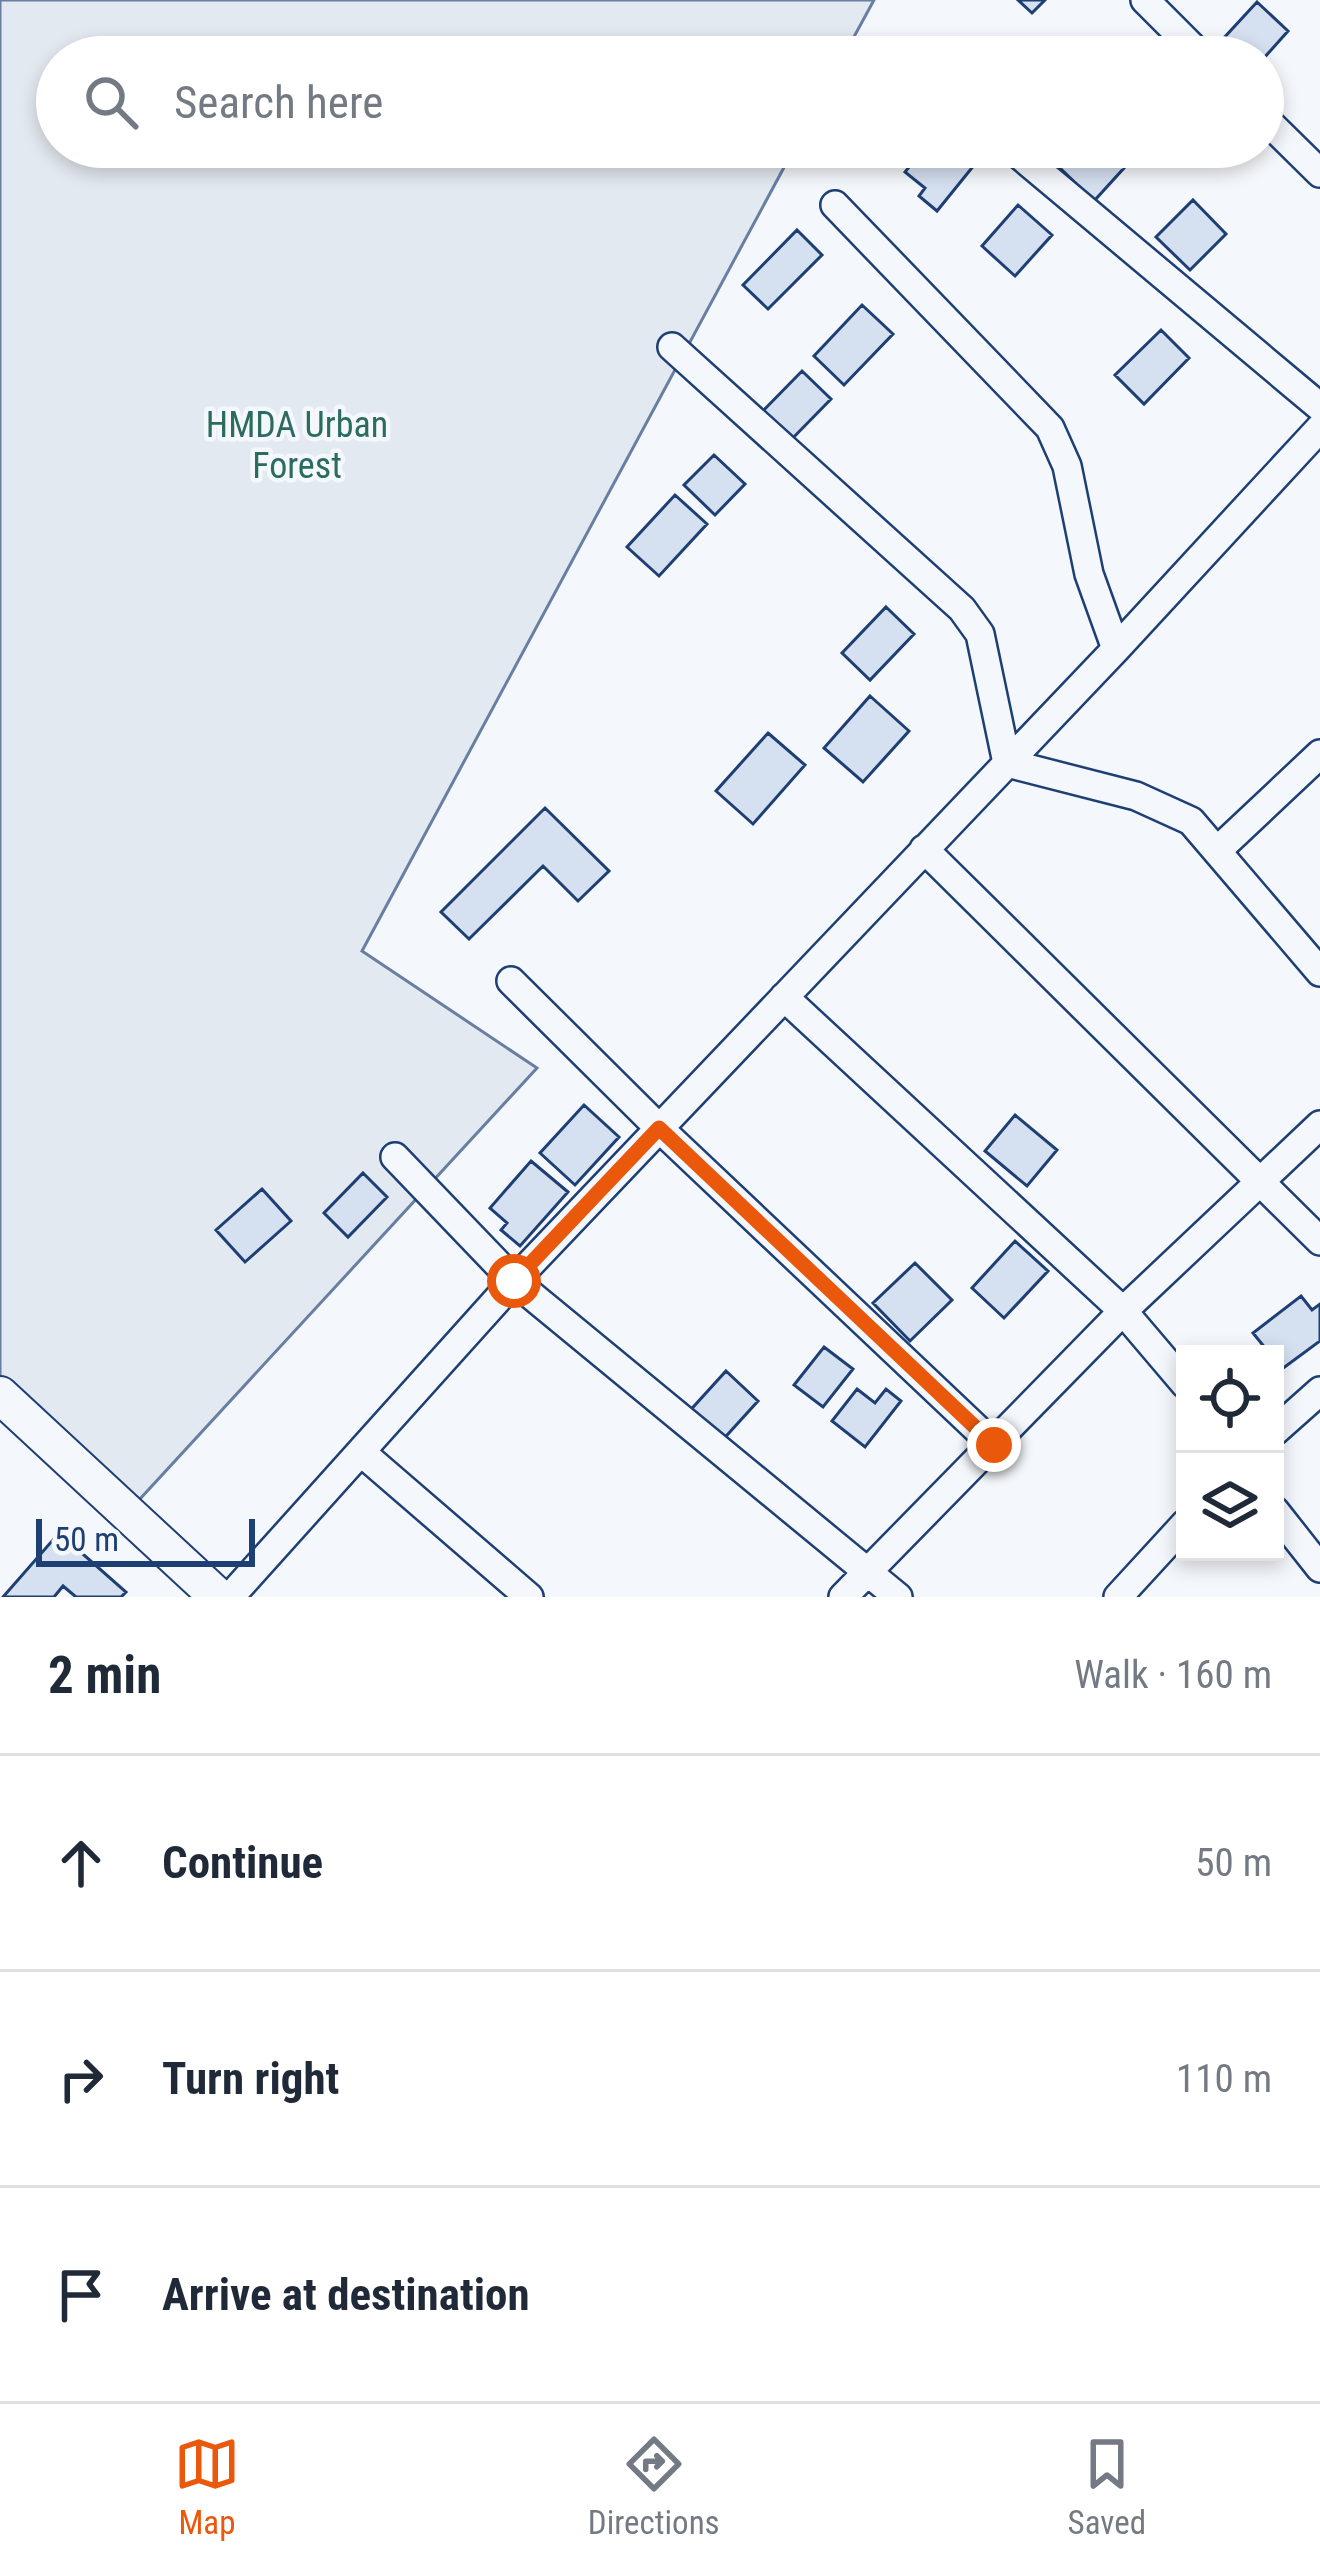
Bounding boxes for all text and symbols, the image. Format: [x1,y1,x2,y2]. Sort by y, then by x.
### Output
search box [36,36,1284,168]
icon: search [78,69,144,135]
text: Search here [174,76,383,129]
park label: HMDA Urban Forest [206,404,388,487]
route start [487,1254,541,1308]
map controls [1176,1345,1284,1561]
button: locate [1176,1345,1284,1453]
route end [967,1418,1021,1472]
button: layers [1176,1453,1284,1561]
scale bar [36,1513,255,1566]
text: 50 m [54,1520,119,1559]
text: 2 min [48,1646,161,1705]
text: Walk · 160 m [1074,1652,1272,1698]
icon: ahead [48,1830,114,1896]
text: Continue [162,1836,323,1889]
text: 50 m [1195,1840,1272,1886]
icon: right [48,2046,114,2112]
text: Turn right [162,2052,339,2105]
text: 110 m [1176,2056,1272,2102]
icon: arrive [48,2262,114,2328]
text: Arrive at destination [162,2268,530,2321]
tab: Map [174,2431,240,2542]
tab: Directions [588,2431,720,2542]
tab: Saved [1068,2431,1146,2542]

